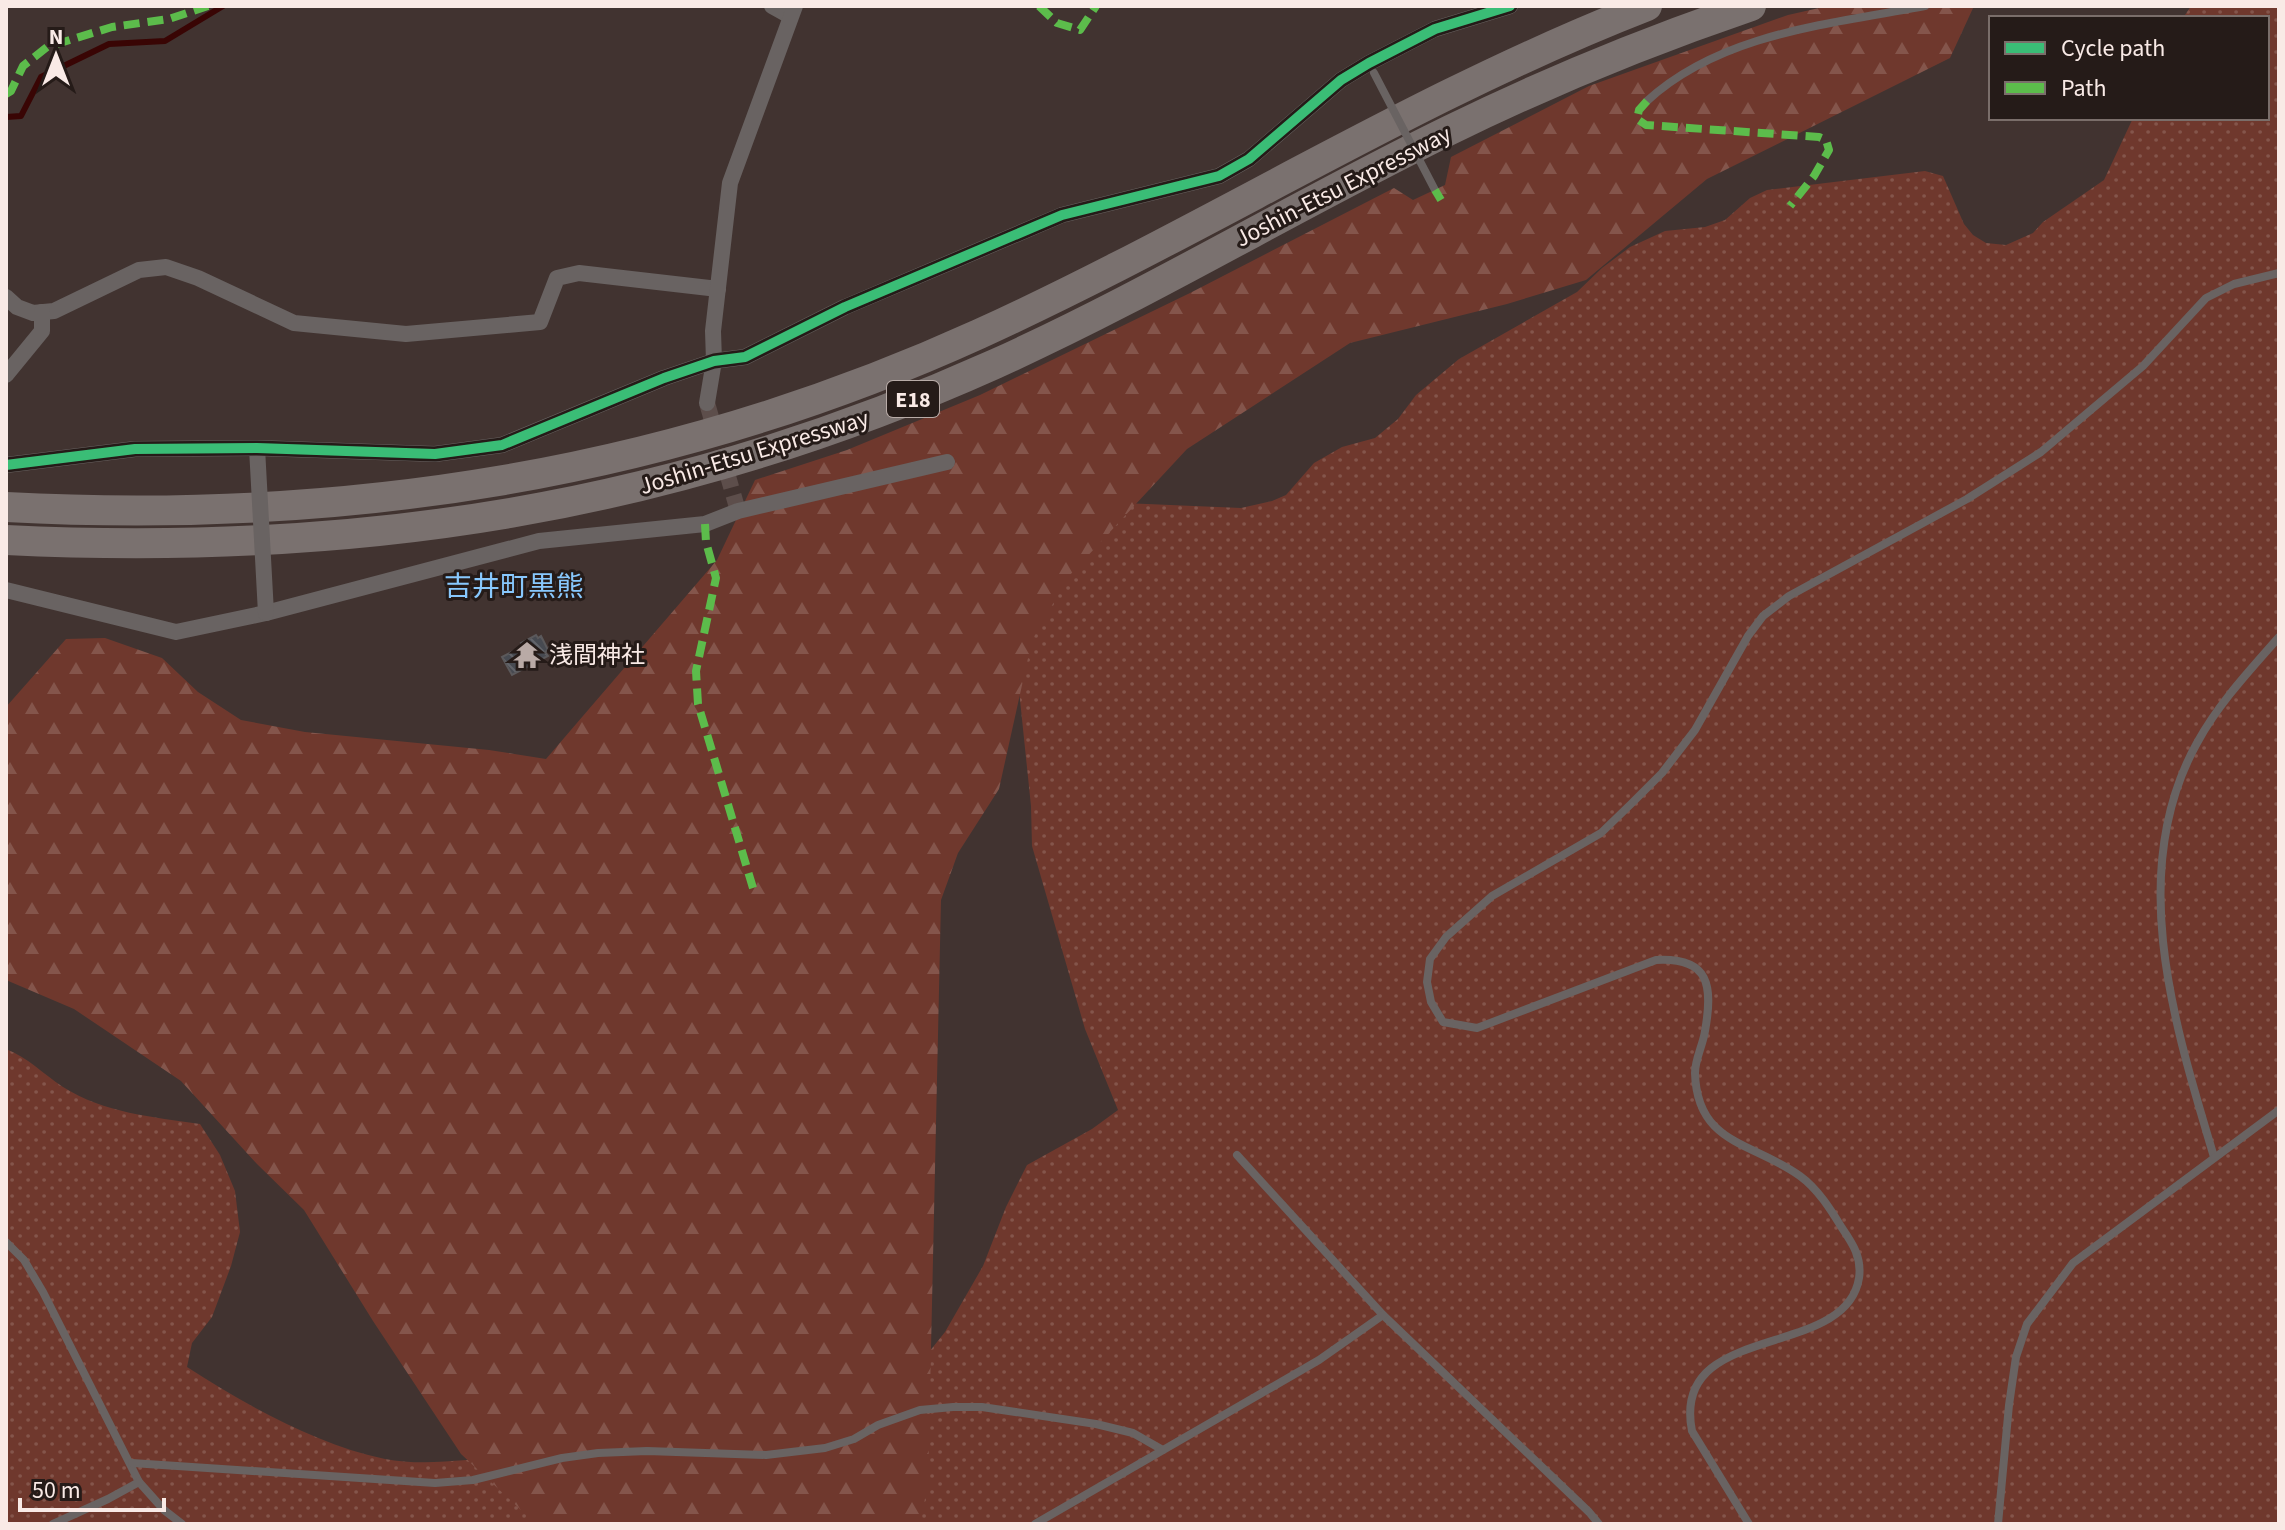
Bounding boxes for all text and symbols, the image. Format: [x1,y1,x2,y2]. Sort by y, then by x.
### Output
north arrow [16,16,96,96]
legend [1989,16,2269,120]
text: N [49,21,63,53]
text: Cycle path [2061,31,2165,66]
text: Path [2061,71,2107,106]
street label: Joshin-Etsu Expressway [1229,117,1457,256]
road number: E18 [887,381,939,417]
street label: Joshin-Etsu Expressway [635,401,873,504]
district label: 吉井町黒熊 [444,567,584,607]
place label: 浅間神社 [549,638,645,673]
temple icon: 浅間神社 [512,640,542,670]
scale bar [20,1462,164,1512]
text: 50 m [32,1473,81,1508]

